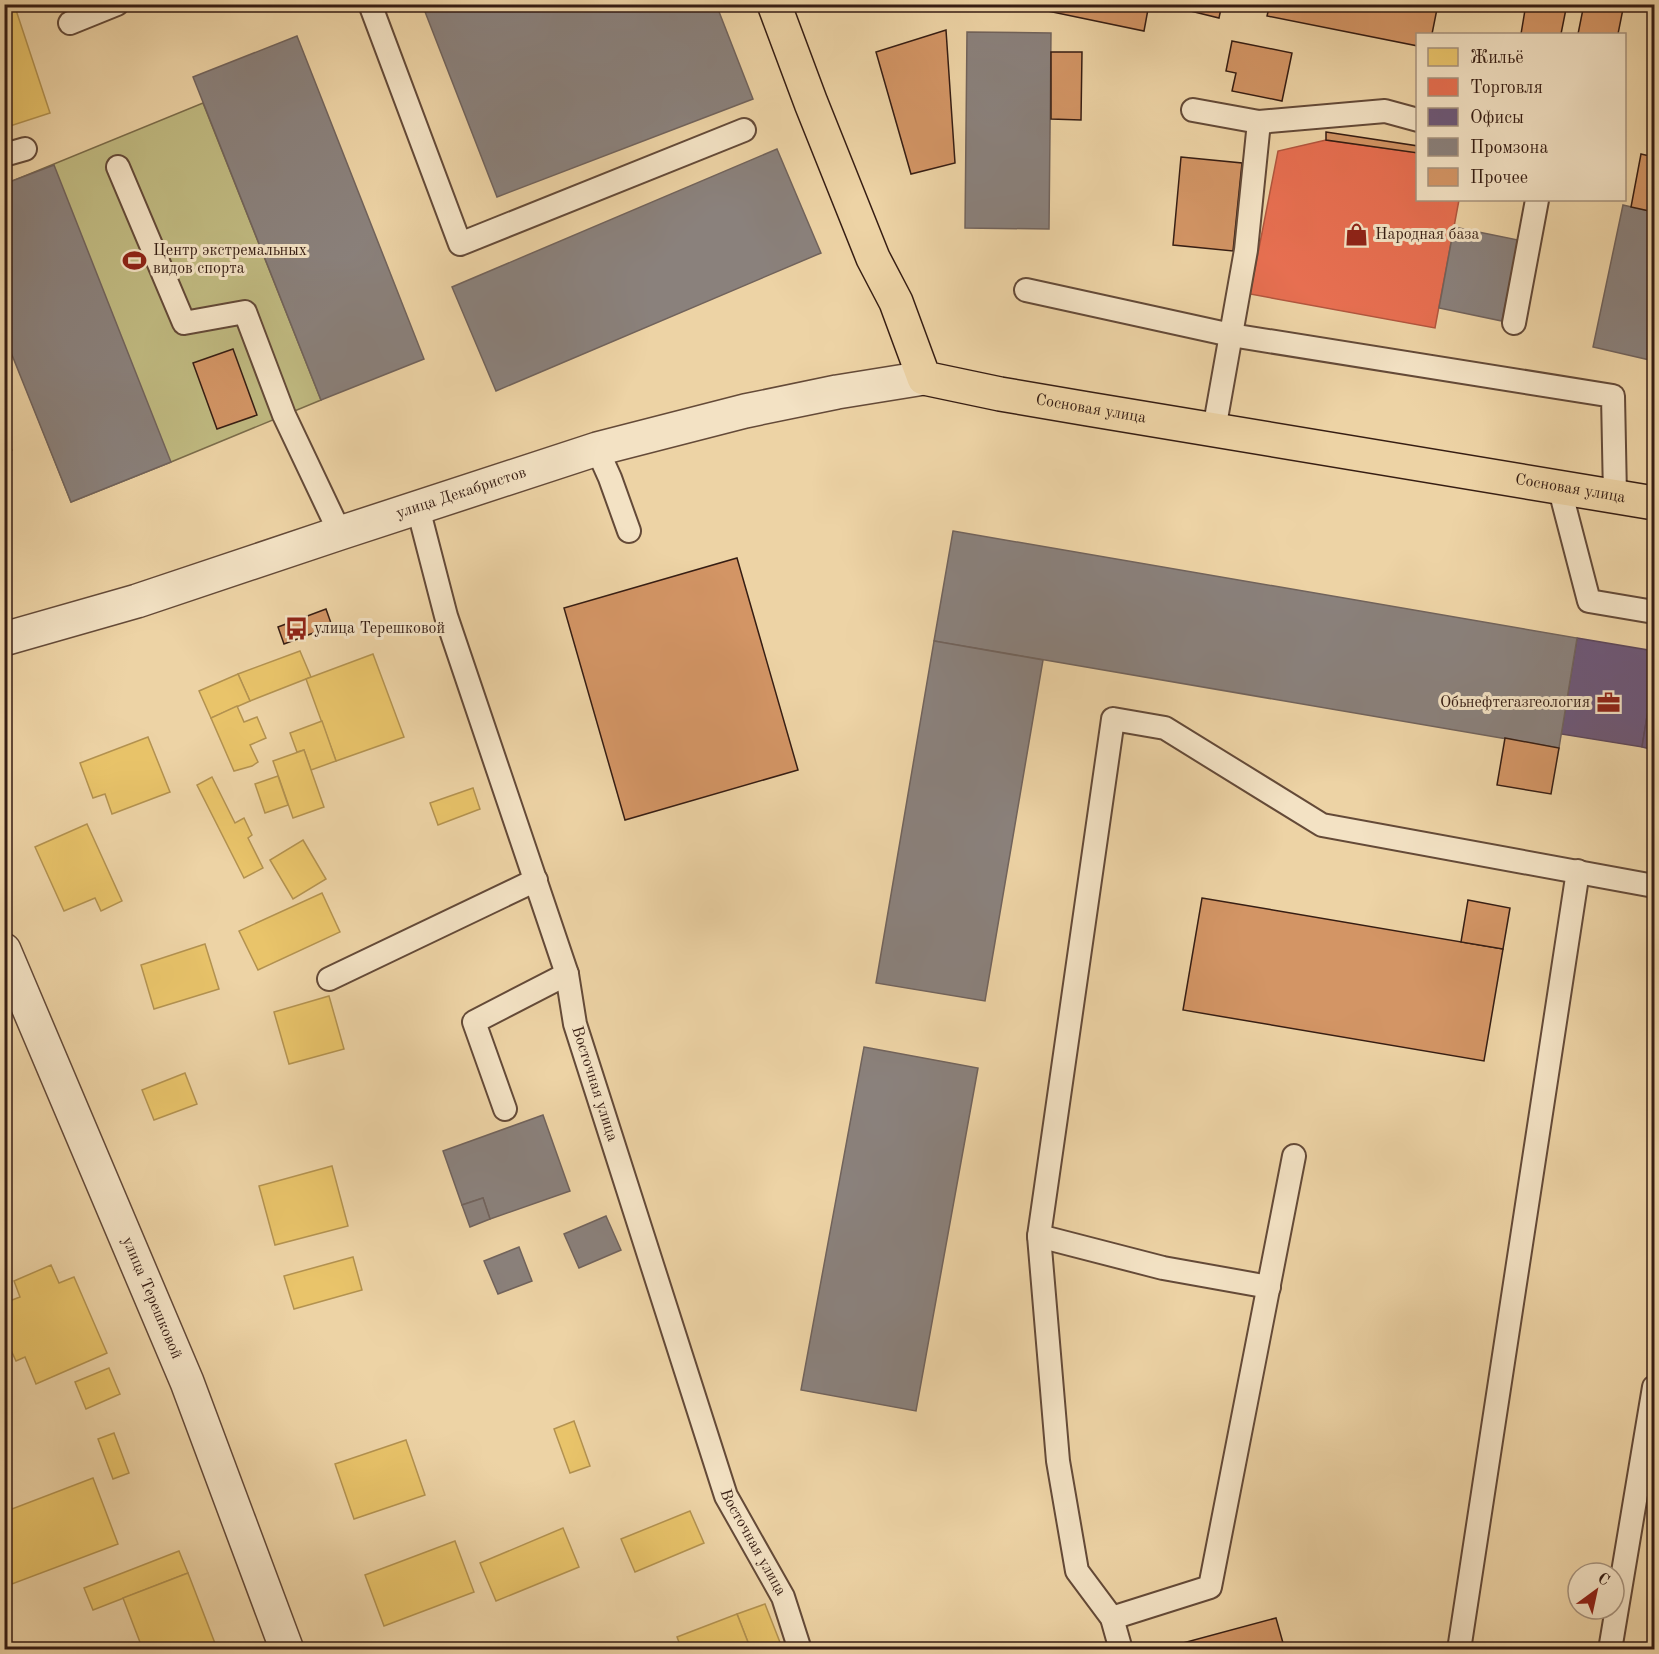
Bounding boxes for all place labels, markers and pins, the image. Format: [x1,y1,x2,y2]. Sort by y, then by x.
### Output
shop icon: Народная база [1344,222,1370,248]
place label: Народная база [1375,227,1479,243]
place label: Центр экстремальных видов спорта [153,243,307,277]
sports icon: Центр экстремальных видов спорта [122,247,148,273]
bus stop icon: улица Терешковой [283,616,309,642]
place label: улица Терешковой [314,621,445,637]
office icon: Обьнефтегазгеология [1595,690,1621,716]
place label: Обьнефтегазгеология [1440,695,1590,711]

